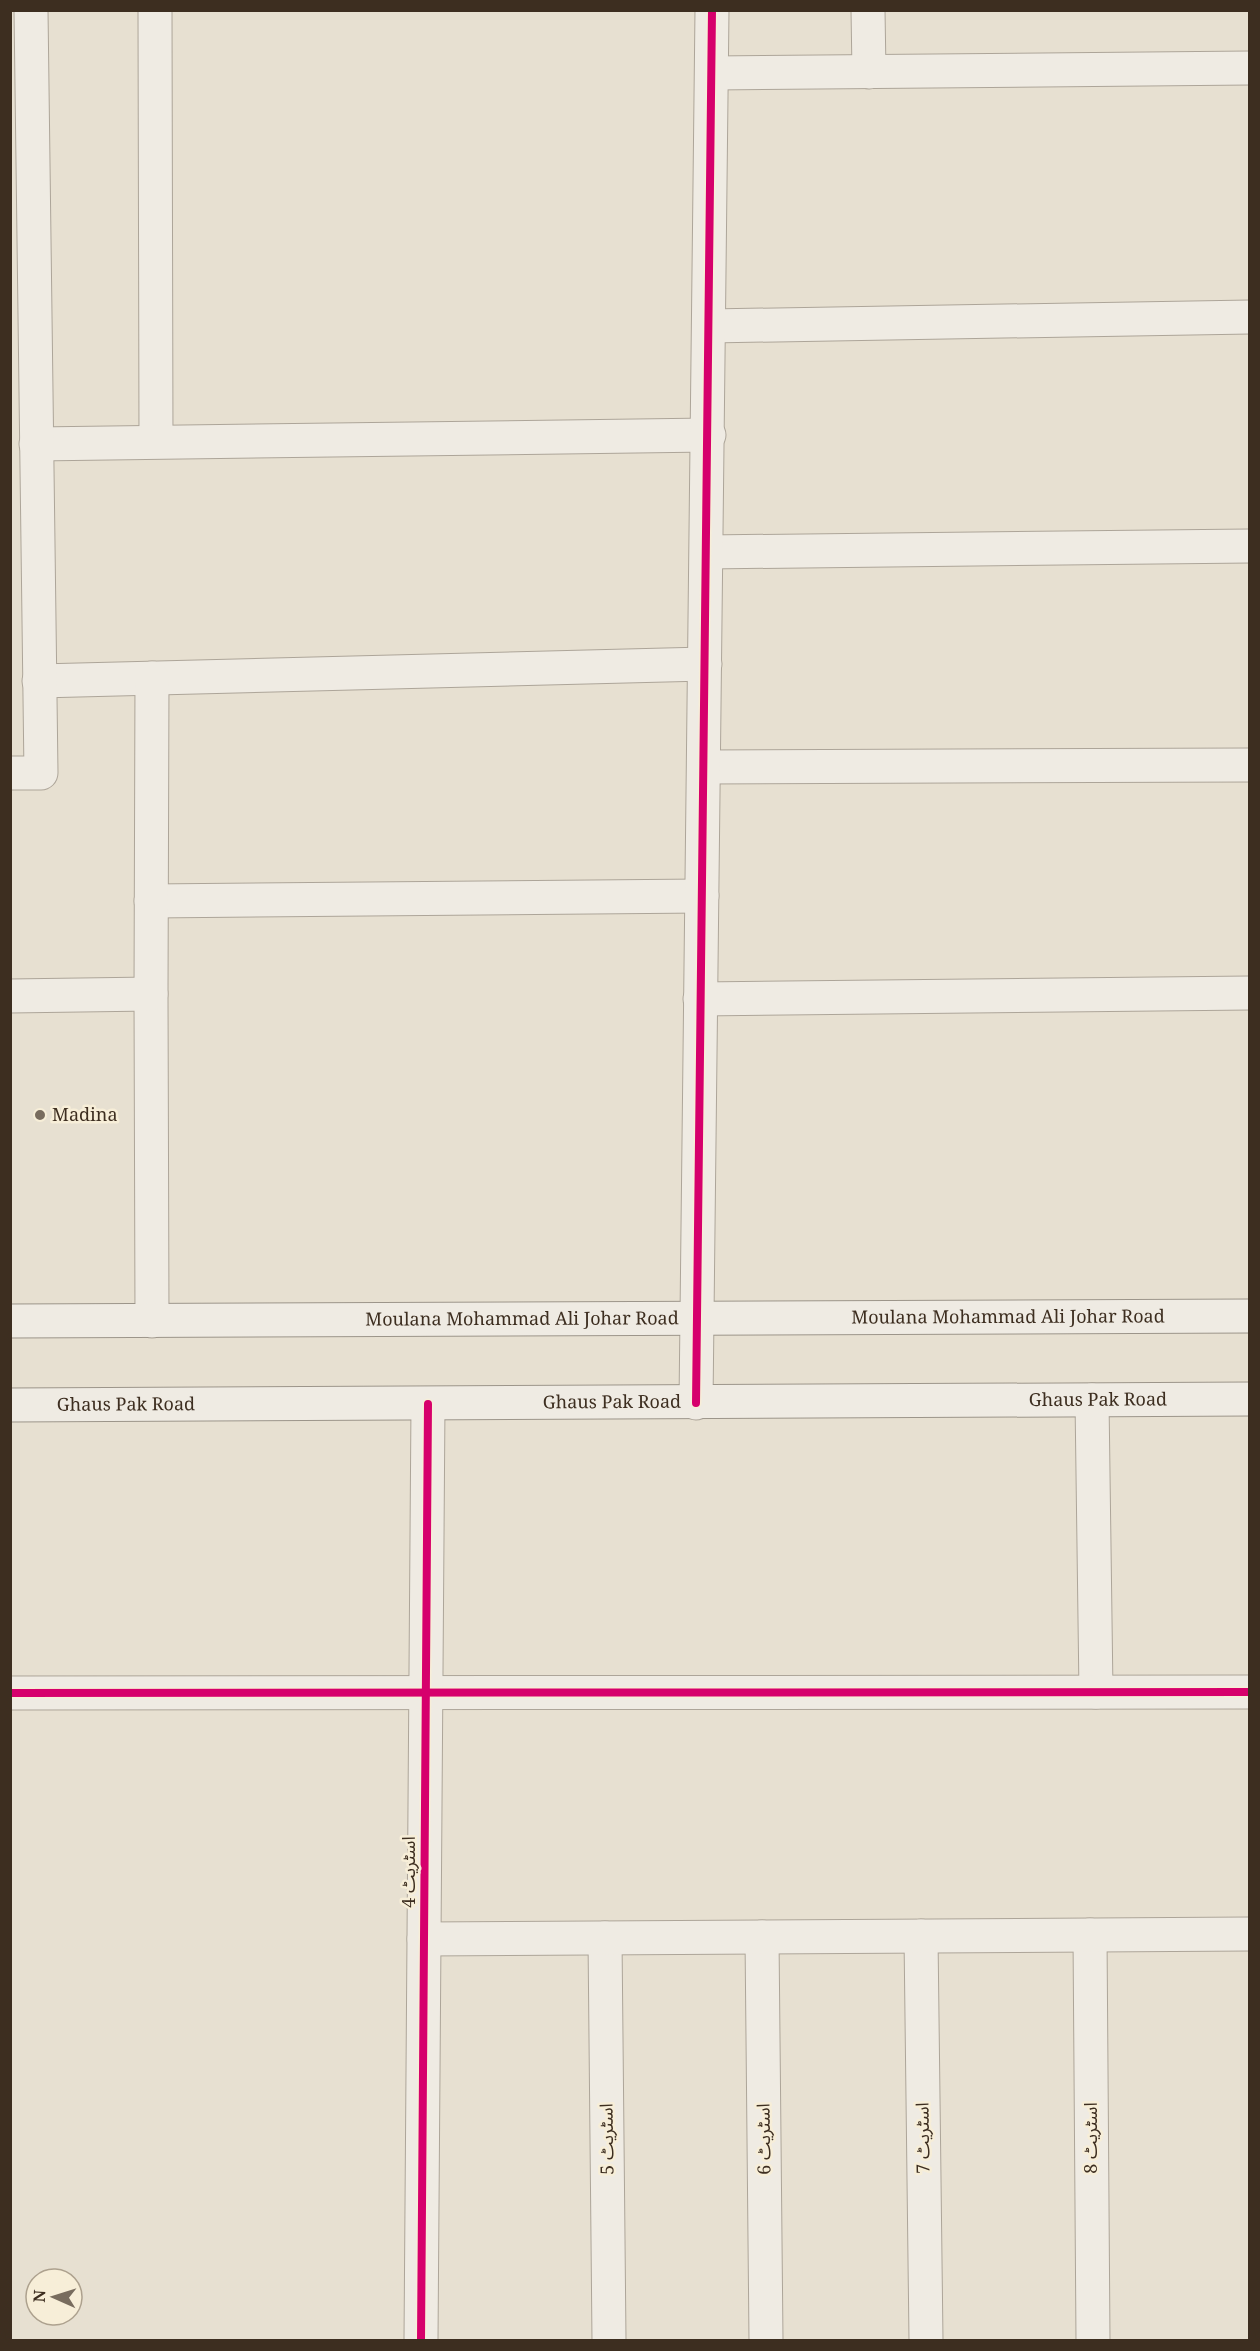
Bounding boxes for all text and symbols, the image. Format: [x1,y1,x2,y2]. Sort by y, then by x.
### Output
place label: Madina [52,1102,118,1126]
marker: Madina [33,1108,47,1122]
street label: Moulana Mohammad Ali Johar Road [851,1303,1165,1329]
street label: Moulana Mohammad Ali Johar Road [365,1305,679,1331]
street label: Ghaus Pak Road [1029,1386,1167,1411]
street label: Ghaus Pak Road [543,1389,681,1413]
street label: Ghaus Pak Road [57,1391,195,1416]
street label: اسٹریٹ 4 [396,1836,420,1908]
street label: اسٹریٹ 7 [909,2102,935,2174]
street label: اسٹریٹ 8 [1078,2102,1102,2174]
street label: اسٹریٹ 5 [593,2103,619,2175]
street label: اسٹریٹ 6 [750,2103,776,2175]
north arrow [24,2267,84,2327]
text: N [28,2289,50,2303]

